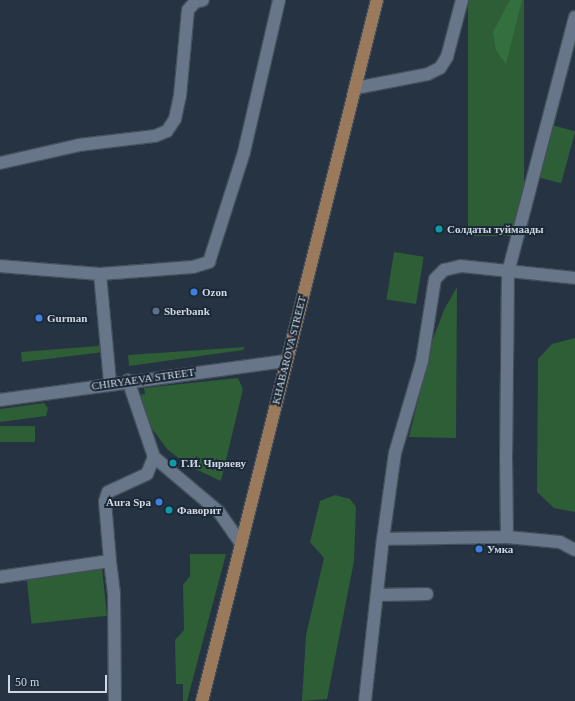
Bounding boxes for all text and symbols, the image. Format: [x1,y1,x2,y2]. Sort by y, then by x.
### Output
place label: Солдаты туймаады [447,222,544,236]
marker: Солдаты туймаады [434,224,444,234]
place label: Ozon [202,285,227,299]
marker: Ozon [189,287,199,297]
street label: KHABAROVA STREET [269,294,309,406]
place label: Sberbank [164,304,210,318]
marker: Sberbank [151,306,161,316]
place label: Gurman [47,311,87,325]
marker: Gurman [34,313,44,323]
street label: CHIRYAEVA STREET [90,365,196,393]
place label: Г.И. Чиряеву [181,456,246,470]
marker: Г.И. Чиряеву [168,458,178,468]
place label: Aura Spa [106,495,151,509]
marker: Aura Spa [154,497,164,507]
place label: Фаворит [177,503,221,517]
marker: Фаворит [164,505,174,515]
place label: Умка [487,542,513,556]
marker: Умка [474,544,484,554]
scale bar [10,667,109,693]
text: 50 m [15,675,39,689]

